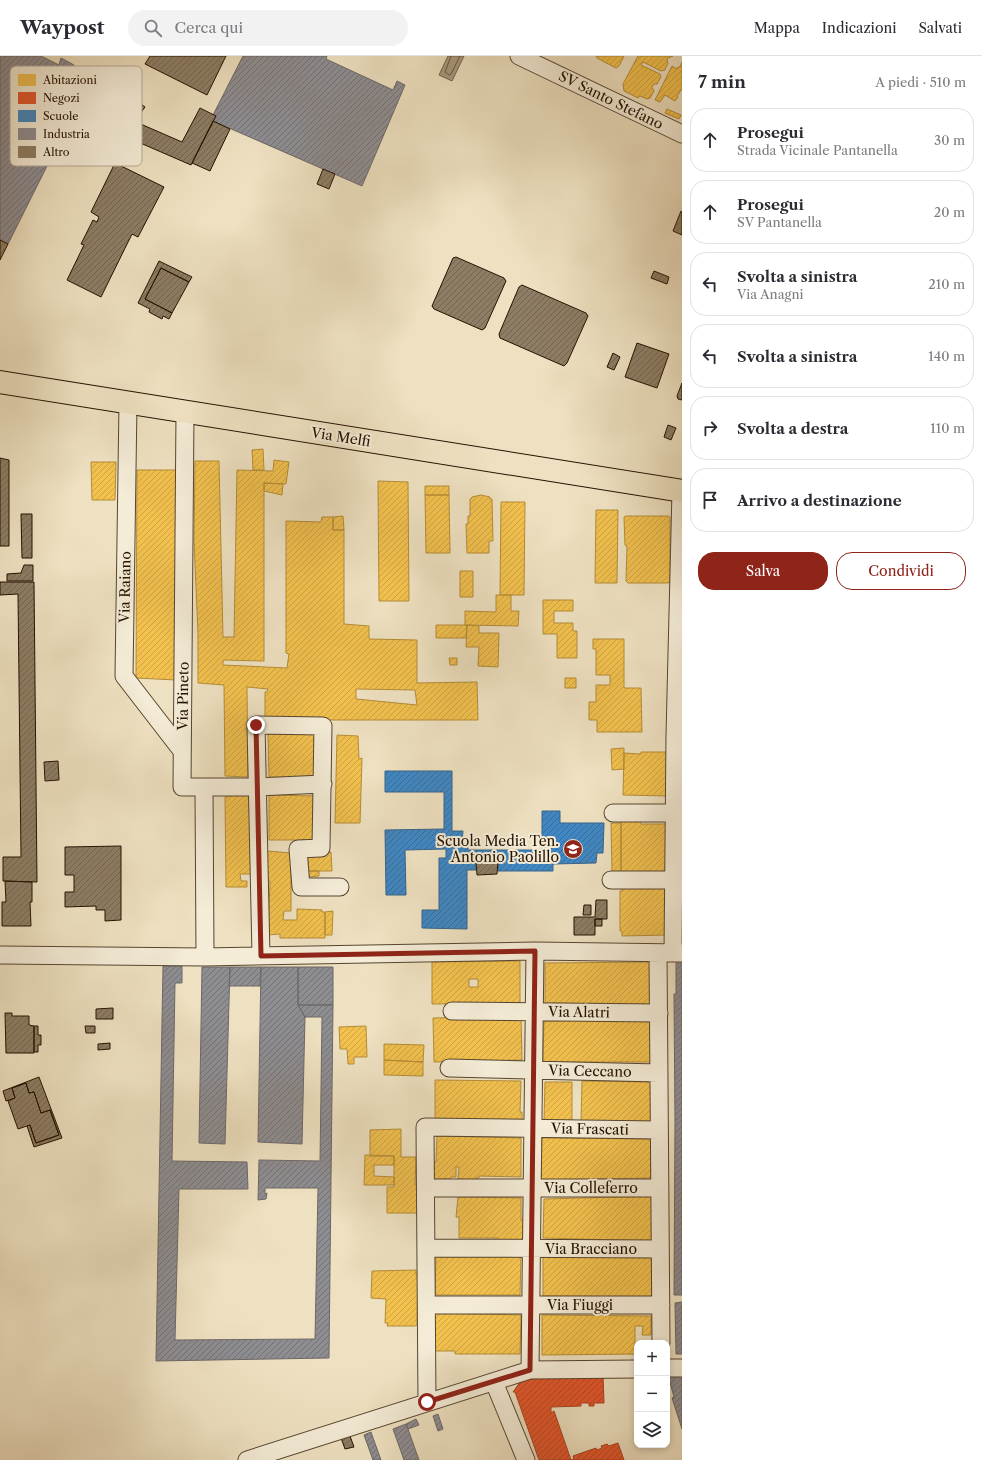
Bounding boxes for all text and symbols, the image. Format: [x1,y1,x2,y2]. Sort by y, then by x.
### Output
search box [128,10,408,46]
text: Waypost [20,16,104,39]
icon: search [142,17,164,39]
text: Cerca qui [174,18,243,37]
text: Mappa [754,19,800,37]
text: Indicazioni [822,19,897,37]
text: Salvati [919,19,962,37]
legend [10,66,142,166]
street label: SV Santo Stefano [556,67,666,133]
text: 7 min [698,72,746,92]
text: Abitazioni [42,73,97,87]
text: A piedi · 510 m [875,74,966,90]
text: Negozi [43,91,80,105]
text: Scuole [43,109,78,123]
text: Prosegui [737,123,804,142]
text: Industria [43,127,90,141]
icon: ahead [699,129,721,151]
text: 30 m [934,132,965,148]
text: Strada Vicinale Pantanella [737,142,898,158]
text: Altro [42,145,70,159]
text: Prosegui [737,195,804,214]
icon: ahead [699,201,721,223]
text: 20 m [934,204,965,220]
text: SV Pantanella [737,214,822,230]
text: Svolta a sinistra [737,267,857,286]
icon: left [699,273,721,295]
text: 210 m [928,276,965,292]
text: Via Anagni [737,286,804,302]
icon: left [699,345,721,367]
text: Svolta a sinistra [737,347,857,366]
text: 140 m [928,348,965,364]
icon: right [699,417,721,439]
text: Svolta a destra [737,419,848,438]
text: 110 m [930,420,965,436]
street label: Via Melfi [309,423,372,451]
icon: arrive [699,489,721,511]
text: Arrivo a destinazione [737,491,902,510]
street label: Via Raiano [115,551,135,624]
button: Salva [698,552,828,590]
button: Condividi [836,552,966,590]
street label: Via Pineto [173,661,193,732]
route end [247,716,265,734]
place label: Scuola Media Ten. Antonio Paolillo [437,832,559,866]
school or university icon: Scuola Media Ten. Antonio Paolillo [562,838,584,860]
street label: Via Alatri [547,1002,610,1022]
street label: Via Ceccano [547,1061,632,1081]
street label: Via Frascati [550,1119,629,1139]
street label: Via Colleferro [543,1179,638,1197]
street label: Via Bracciano [544,1240,637,1258]
street label: Via Fiuggi [546,1296,613,1314]
map controls [634,1340,670,1448]
button: + [634,1340,670,1376]
button: − [634,1376,670,1412]
route start [418,1393,436,1411]
button: layers [634,1412,670,1448]

